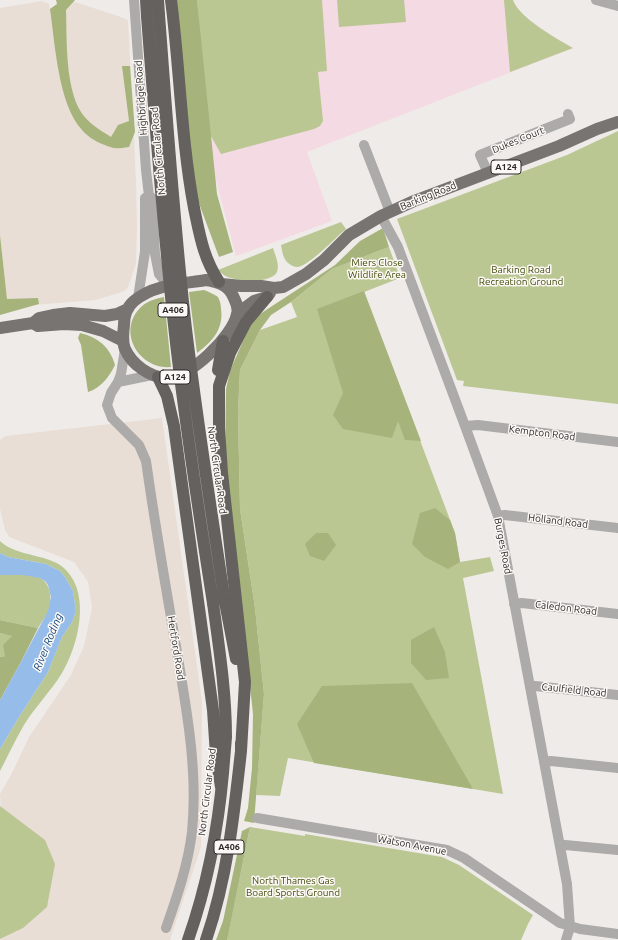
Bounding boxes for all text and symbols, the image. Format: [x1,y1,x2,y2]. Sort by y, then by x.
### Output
street label: Highbridge Road [132,60,150,136]
street label: North Circular Road [148,106,168,196]
street label: Dukes Court [490,124,546,156]
road number: A124 [491,160,521,174]
street label: Barking Road [398,179,458,213]
park label: Miers Close Wildlife Area [348,257,406,280]
park label: Barking Road Recreation Ground [479,264,563,288]
road number: A406 [158,303,188,317]
road number: A124 [160,370,190,384]
street label: Kempton Road [508,423,576,443]
street label: North Circular Road [205,425,229,515]
street label: Holland Road [527,511,589,531]
street label: Burges Road [492,517,514,575]
street label: Caledon Road [534,598,598,618]
water label: River Roding [31,612,65,672]
street label: Hertford Road [165,615,187,681]
street label: Caulfield Road [541,681,607,699]
street label: North Circular Road [196,747,218,837]
street label: Watson Avenue [376,832,448,858]
road number: A406 [214,840,244,854]
park label: North Thames Gas Board Sports Ground [246,875,340,898]

